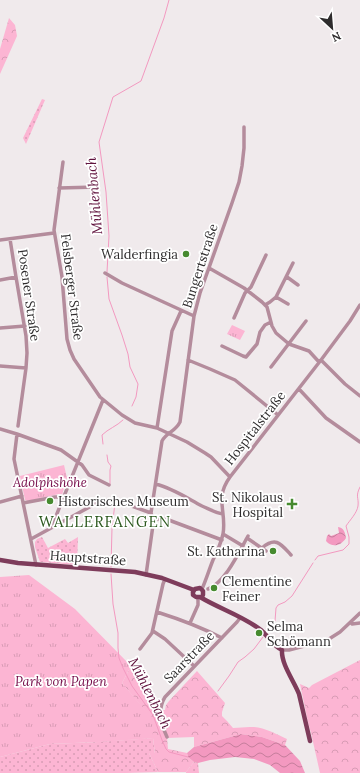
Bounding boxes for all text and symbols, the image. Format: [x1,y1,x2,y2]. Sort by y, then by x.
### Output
north arrow [312,8,352,48]
text: N [329,29,343,45]
water label: Mühlenbach [82,156,106,236]
street label: Bungertstraße [178,222,222,310]
street label: Felsberger Straße [57,233,87,341]
place label: Walderfingia [101,246,178,263]
street label: Posener Straße [14,248,44,342]
marker: Walderfingia [181,249,191,259]
street label: Hospitalstraße [221,387,289,469]
park label: Adolphshöhe [12,474,87,491]
place label: St. Nikolaus Hospital [212,489,283,521]
place label: Historisches Museum [58,493,189,510]
marker: Historisches Museum [45,496,55,506]
marker: St. Nikolaus Hospital [286,498,298,510]
district label: WALLERFANGEN [39,512,171,531]
place label: St. Katharina [187,543,265,560]
marker: St. Katharina [268,546,278,556]
street label: Hauptstraße [49,547,127,569]
place label: Clementine Feiner [222,573,292,605]
marker: Clementine Feiner [209,583,219,593]
place label: Selma Schömann [267,618,331,650]
street label: Saarstraße [160,627,218,687]
marker: Selma Schömann [254,628,264,638]
water label: Mühlenbach [124,654,176,732]
park label: Park von Papen [15,673,107,690]

